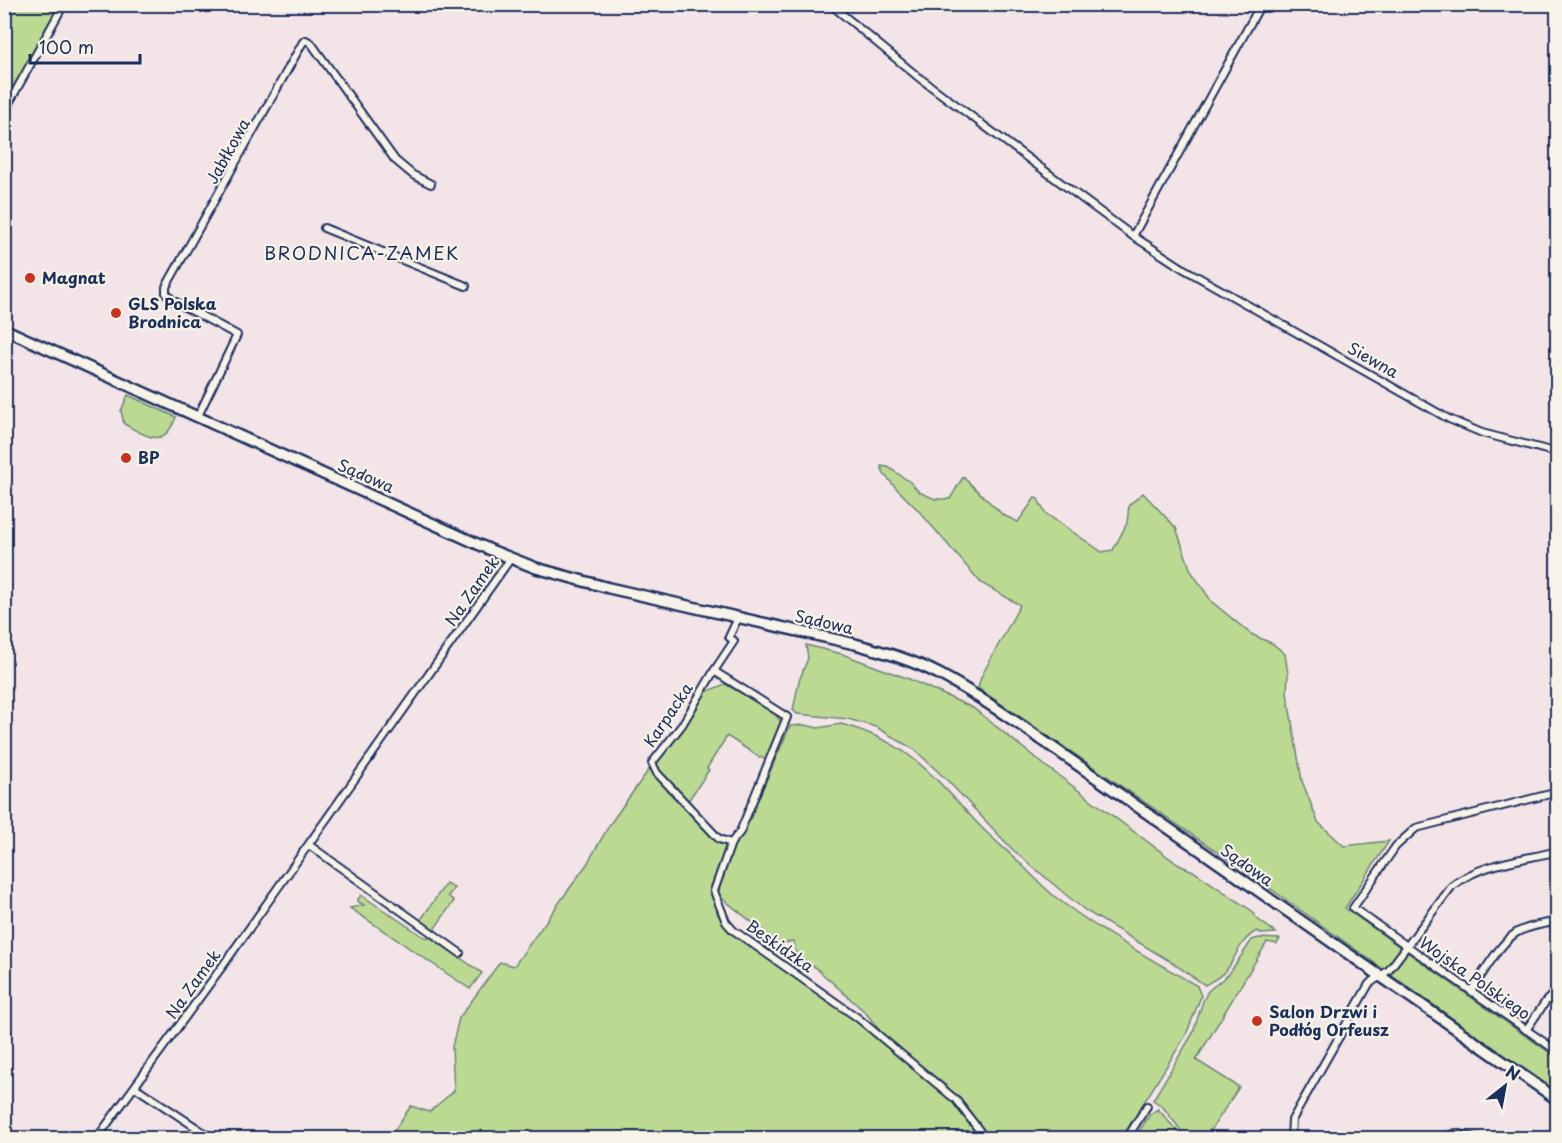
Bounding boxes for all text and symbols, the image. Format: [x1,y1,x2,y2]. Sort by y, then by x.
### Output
scale bar [30,27,140,65]
text: 100 m [39,33,94,60]
street label: Jabłkowa [199,113,255,188]
district label: BRODNICA-ZAMEK [264,239,460,266]
place label: Magnat [42,265,106,289]
marker: Magnat [23,271,37,285]
place label: GLS Polska Brodnica [128,291,217,333]
marker: GLS Polska Brodnica [109,306,123,320]
street label: Siewna [1344,335,1404,383]
place label: BP [138,445,160,469]
marker: BP [119,451,133,465]
street label: Sądowa [334,452,399,498]
street label: Na Zamek [438,550,504,630]
street label: Sądowa [793,603,856,639]
street label: Karpacka [637,677,698,752]
street label: Sądowa [1216,837,1279,891]
street label: Beskidzka [742,913,819,977]
street label: Wojska Polskiego [1415,930,1536,1025]
street label: Na Zamek [159,944,226,1023]
place label: Salon Drzwi i Podłóg Orfeusz [1269,999,1389,1041]
marker: Salon Drzwi i Podłóg Orfeusz [1250,1014,1264,1028]
north arrow [1475,1056,1535,1116]
text: N [1502,1059,1525,1086]

